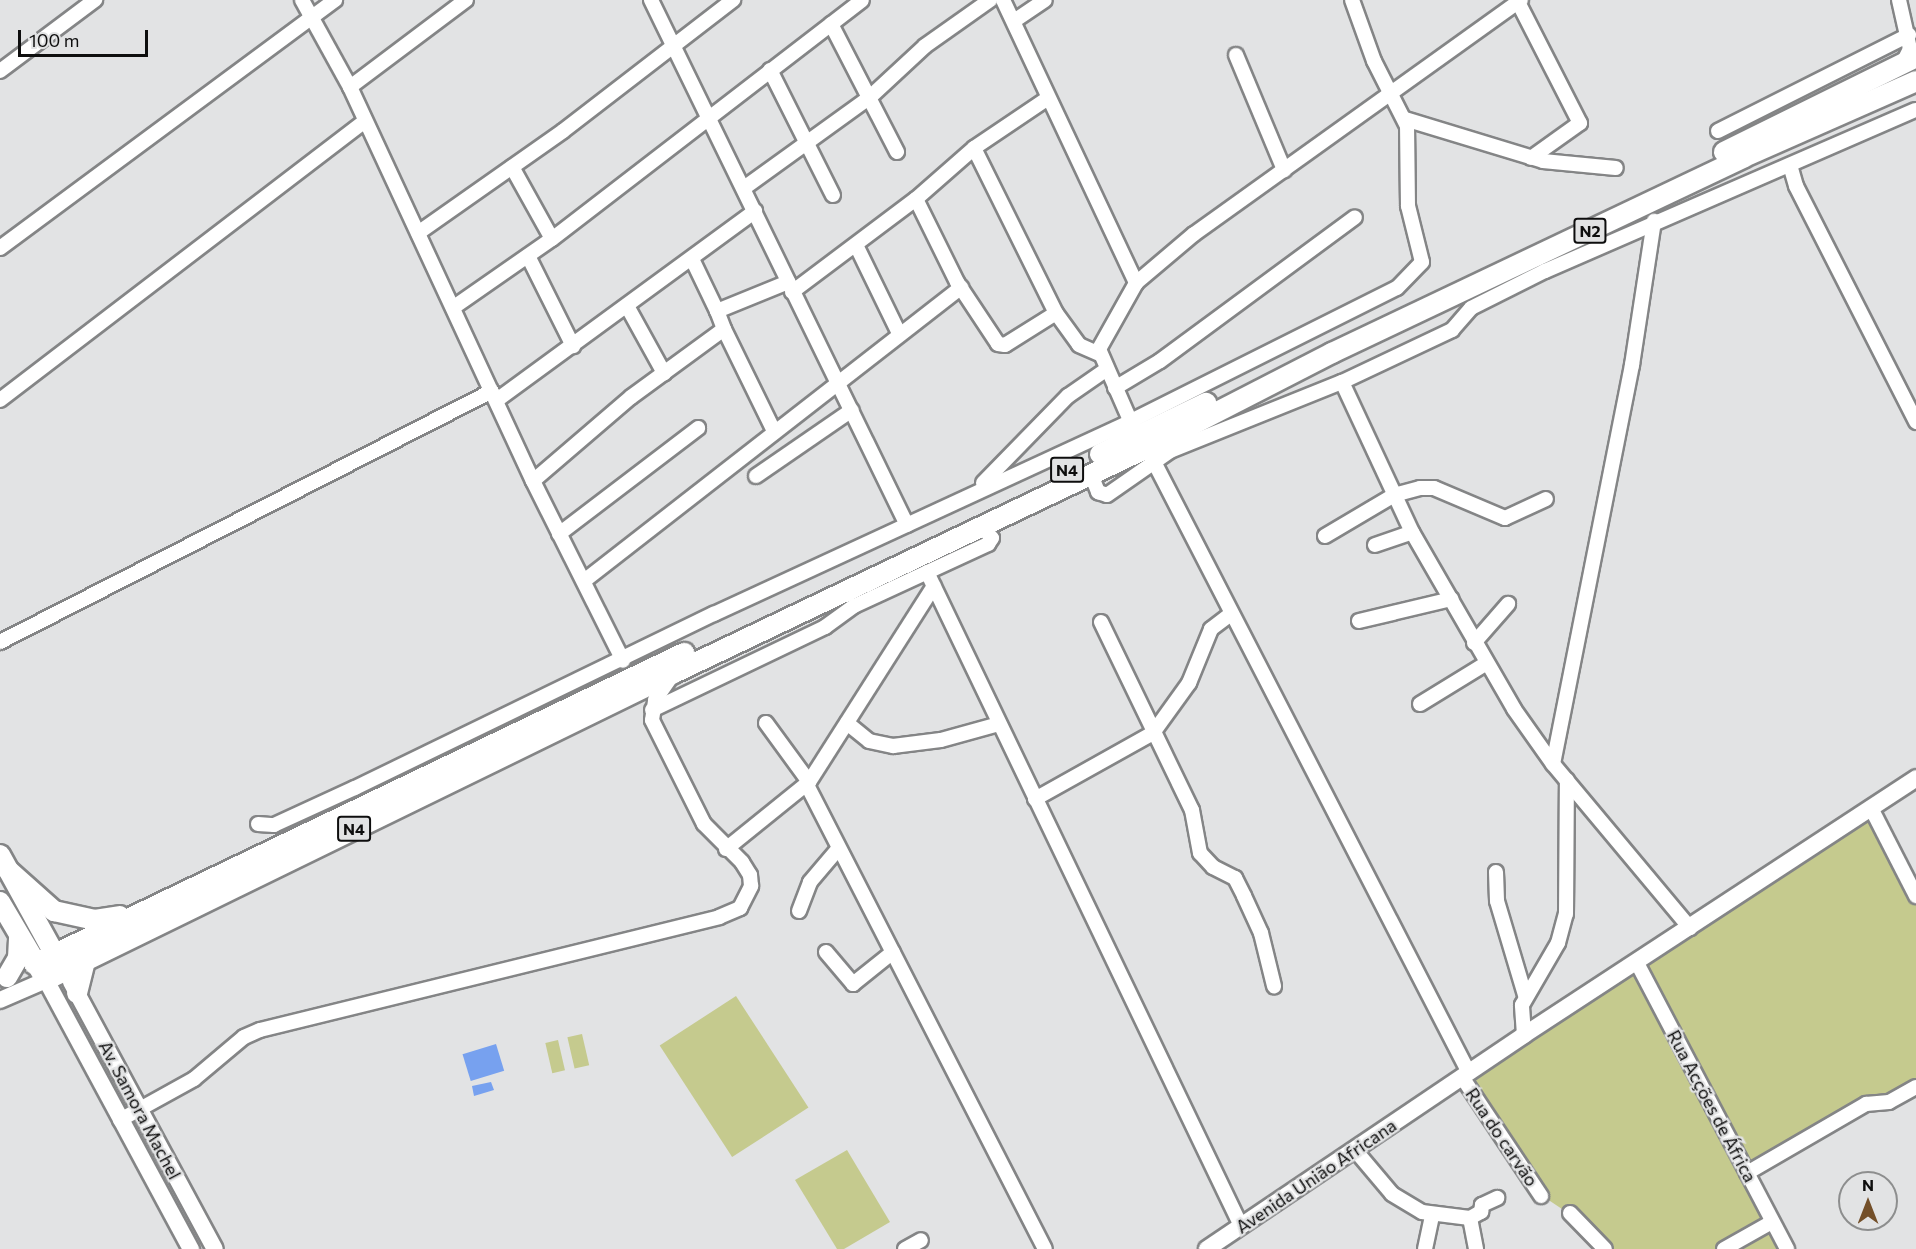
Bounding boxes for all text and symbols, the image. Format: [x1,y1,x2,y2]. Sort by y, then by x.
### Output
scale bar [21,18,152,56]
text: 100 m [29,29,79,51]
road number: N2 [1572,218,1608,244]
road number: N4 [1049,457,1085,483]
road number: N4 [336,816,372,842]
street label: Rua Acções de África [1663,1026,1761,1186]
street label: Av. Samora Machel [94,1037,186,1183]
street label: Rua do carvão [1461,1084,1543,1190]
street label: Avenida União Africana [1232,1114,1400,1238]
north arrow [1838,1171,1898,1231]
text: N [1862,1175,1874,1194]

